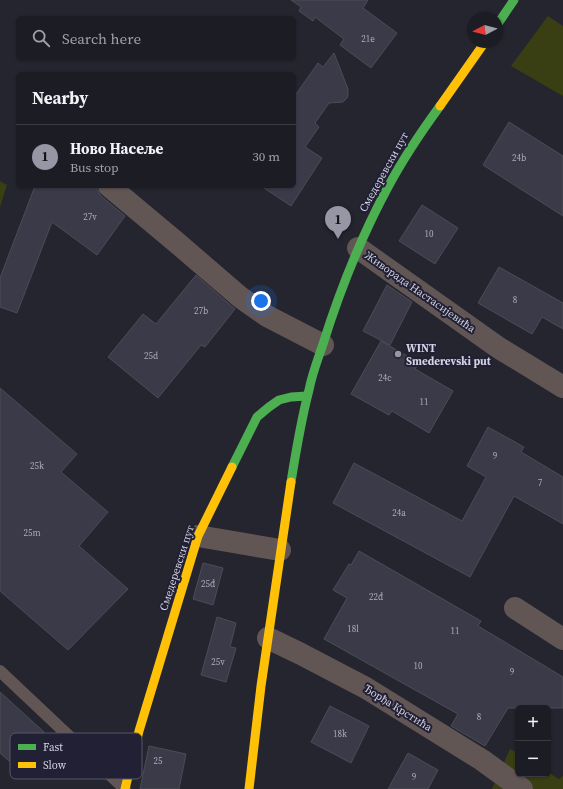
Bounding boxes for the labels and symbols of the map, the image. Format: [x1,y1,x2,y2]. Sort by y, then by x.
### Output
north arrow [467,12,503,48]
house number: 21e [361,33,375,45]
street label: Смедеревски пут [356,129,412,215]
house number: 24b [512,152,526,164]
pin: 1 [325,206,351,239]
house number: 27v [83,211,97,223]
house number: 10 [424,228,434,240]
street label: Живорада Настасијевића [362,248,479,336]
your location [251,291,271,311]
house number: 8 [513,294,518,306]
house number: 27b [194,305,208,317]
place label: WINT Smederevski put [406,341,492,369]
marker: WINT Smederevski put [393,349,403,359]
house number: 25d [144,350,158,362]
house number: 24c [378,372,392,384]
house number: 11 [419,396,429,408]
house number: 9 [493,450,498,462]
house number: 25k [30,460,44,472]
house number: 7 [538,477,543,489]
house number: 24a [392,507,406,519]
street label: Смедеревски пут [156,523,198,613]
house number: 25m [23,527,41,539]
house number: 25đ [201,578,215,590]
house number: 22đ [369,591,383,603]
house number: 18l [347,623,359,635]
house number: 11 [450,625,460,637]
house number: 25v [211,656,225,668]
house number: 10 [413,660,423,672]
house number: 9 [510,666,515,678]
street label: Ђорђа Крстића [361,681,435,735]
house number: 8 [477,711,482,723]
house number: 18k [333,728,347,740]
legend [10,733,142,779]
text: Fast [43,740,63,755]
house number: 25 [153,755,163,767]
text: Slow [43,758,67,773]
house number: 9 [412,771,417,783]

